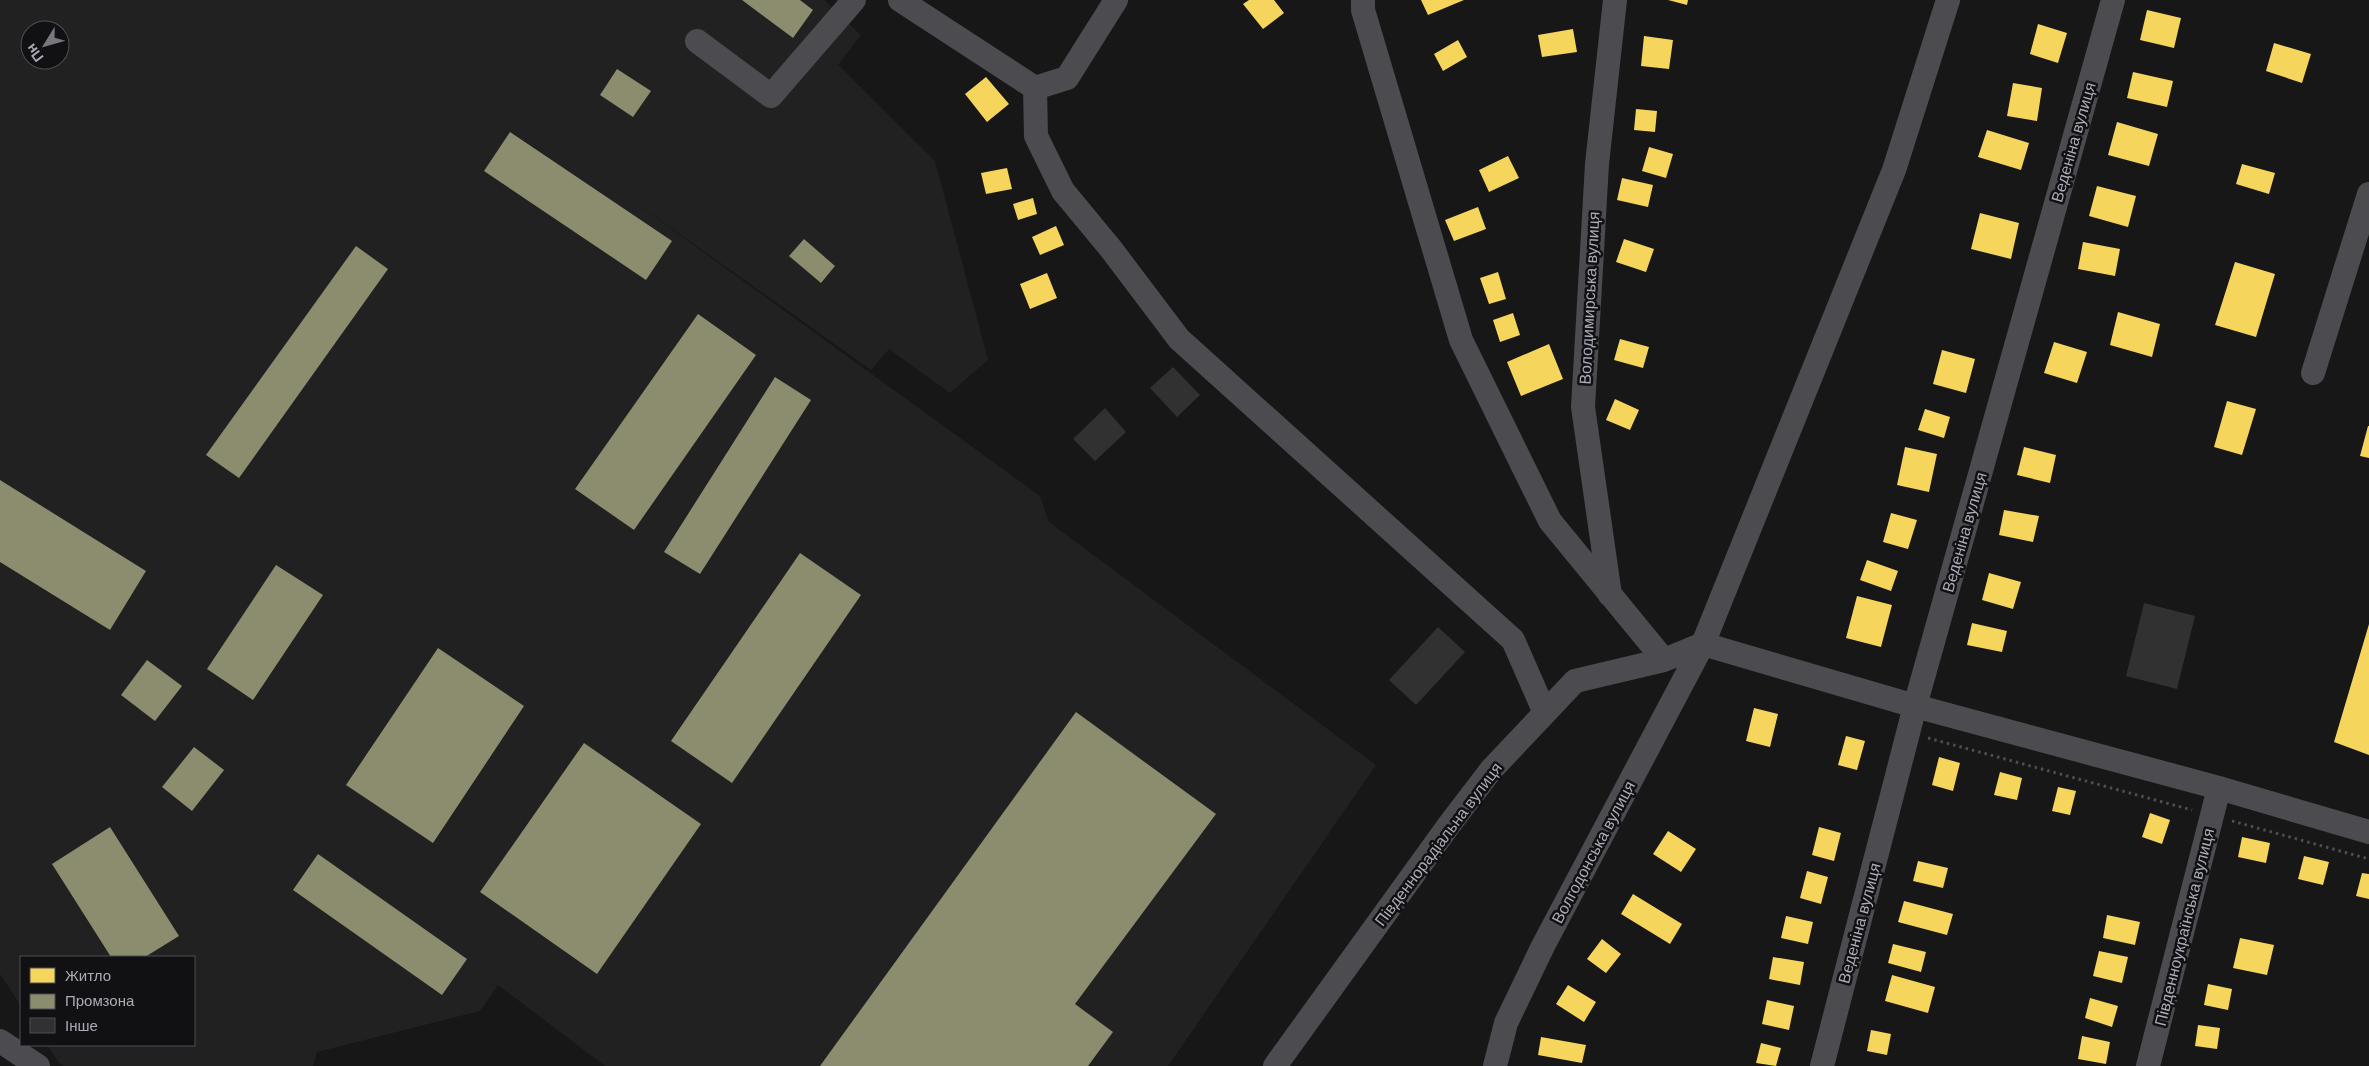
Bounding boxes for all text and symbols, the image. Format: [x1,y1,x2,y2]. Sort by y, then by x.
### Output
north arrow [20,20,70,70]
text: Пн [23,41,47,65]
street label: Веденіна вулиця [2048,80,2099,204]
street label: Володимирська вулиця [1576,211,1603,385]
street label: Веденіна вулиця [1939,470,1990,594]
street label: Південнорадіальна вулиця [1372,760,1505,929]
street label: Волгодонська вулиця [1549,778,1638,926]
street label: Південноукраїнська вулиця [2152,827,2217,1028]
street label: Веденіна вулиця [1835,861,1884,985]
legend [20,956,195,1046]
text: Житло [65,967,111,984]
text: Промзона [65,992,135,1009]
text: Інше [65,1017,98,1034]

